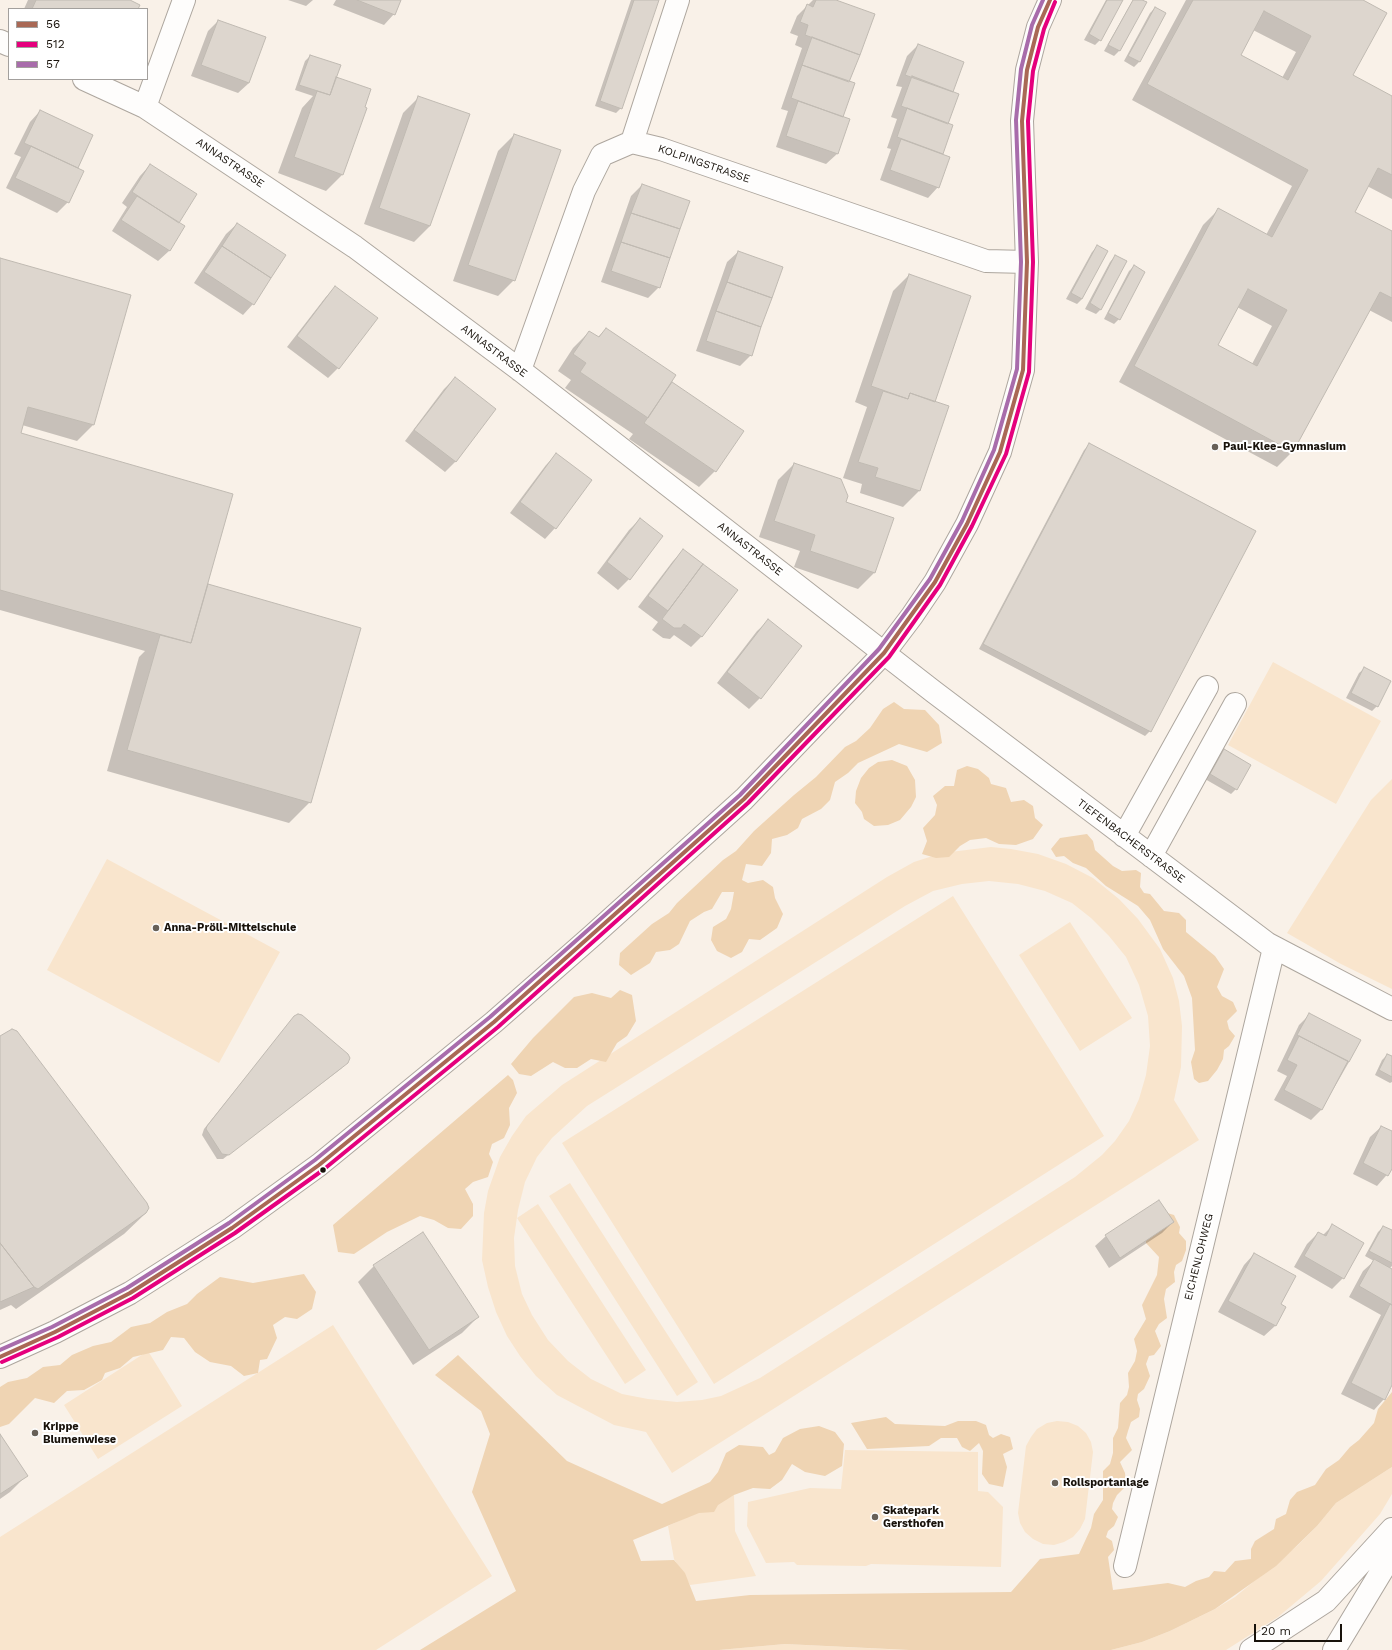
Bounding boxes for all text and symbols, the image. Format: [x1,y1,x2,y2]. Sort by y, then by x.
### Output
legend [8,8,148,80]
text: 56 [46,17,60,31]
text: 512 [46,37,65,51]
text: 57 [46,57,60,71]
street label: ANNASTRASSE [193,135,267,191]
street label: KOLPINGSTRASSE [656,142,752,186]
street label: ANNASTRASSE [458,322,530,380]
place label: Paul-Klee-Gymnasium [1223,440,1346,454]
marker: Paul-Klee-Gymnasium [1210,442,1220,452]
street label: ANNASTRASSE [715,519,785,579]
street label: TIEFENBACHERSTRASSE [1074,796,1188,886]
place label: Anna-Pröll-Mittelschule [164,921,296,935]
marker: Anna-Pröll-Mittelschule [151,923,161,933]
unlabelled marker [318,1165,328,1175]
street label: EICHENLOHWEG [1182,1212,1216,1302]
place label: Krippe Blumenwiese [43,1420,116,1446]
marker: Krippe Blumenwiese [30,1428,40,1438]
place label: Rollsportanlage [1063,1476,1149,1490]
marker: Rollsportanlage [1050,1478,1060,1488]
place label: Skatepark Gersthofen [883,1504,944,1530]
marker: Skatepark Gersthofen [870,1512,880,1522]
scale bar [1256,1616,1344,1642]
text: 20 m [1261,1624,1291,1638]

